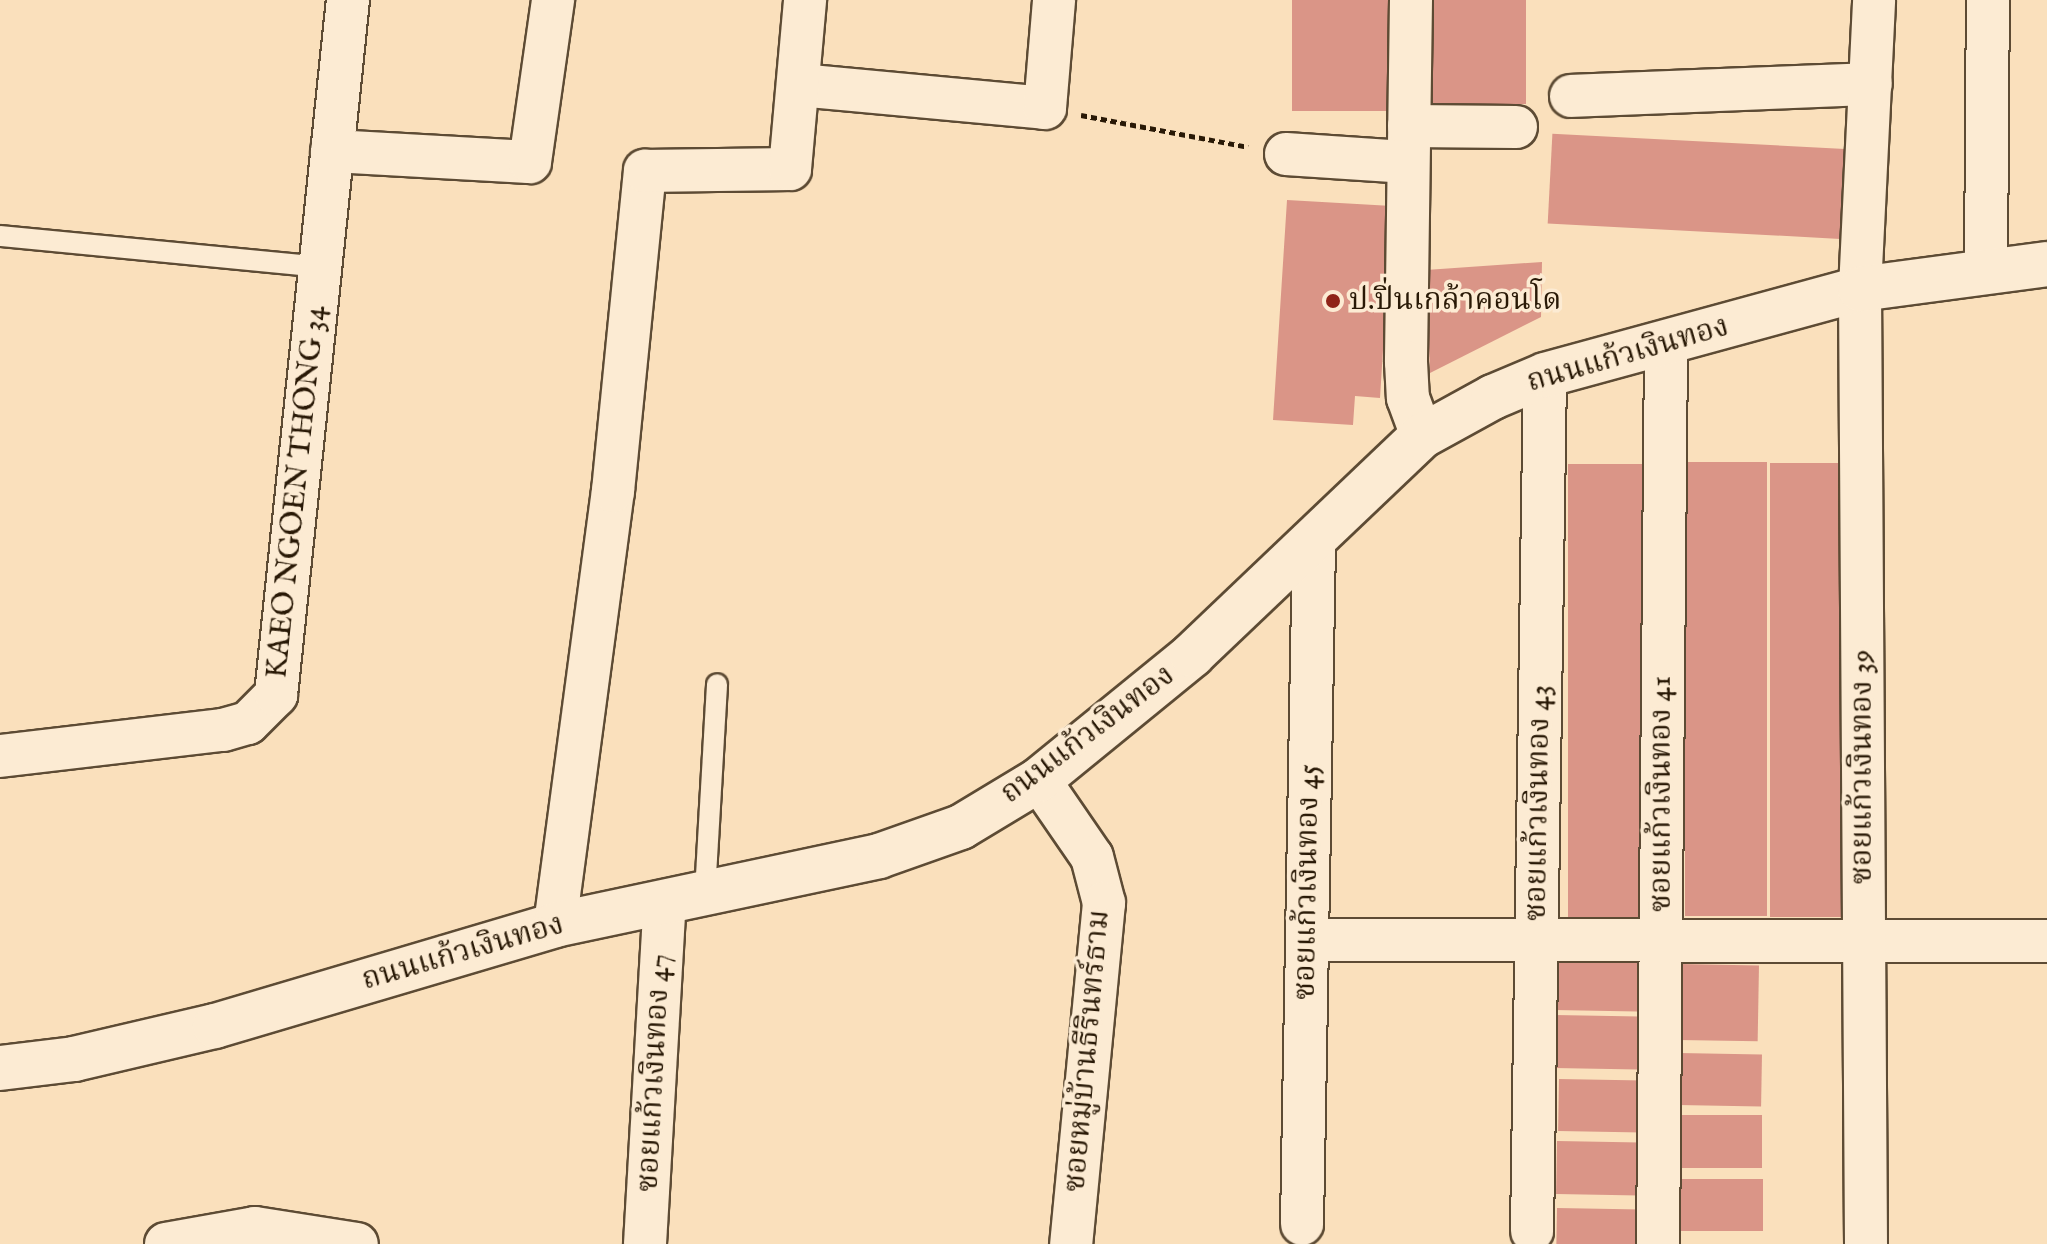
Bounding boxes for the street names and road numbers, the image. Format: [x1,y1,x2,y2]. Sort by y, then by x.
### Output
street label: KAEO NGOEN THONG 34 [260,304,334,680]
street label: ถนนแก้วเงินทอง [1523,309,1733,401]
street label: ซอยแก้วเงินทอง 39 [1845,650,1881,884]
street label: ถนนแก้วเงินทอง [994,658,1182,812]
street label: ซอยแก้วเงินทอง 41 [1644,676,1680,912]
street label: ซอยแก้วเงินทอง 43 [1519,684,1559,922]
street label: ซอยแก้วเงินทอง 45 [1288,764,1328,1000]
street label: ถนนแก้วเงินทอง [358,907,568,999]
street label: ซอยหมู่บ้านธีรินทร์ธาม [1058,908,1118,1194]
street label: ซอยแก้วเงินทอง 47 [631,953,679,1193]

